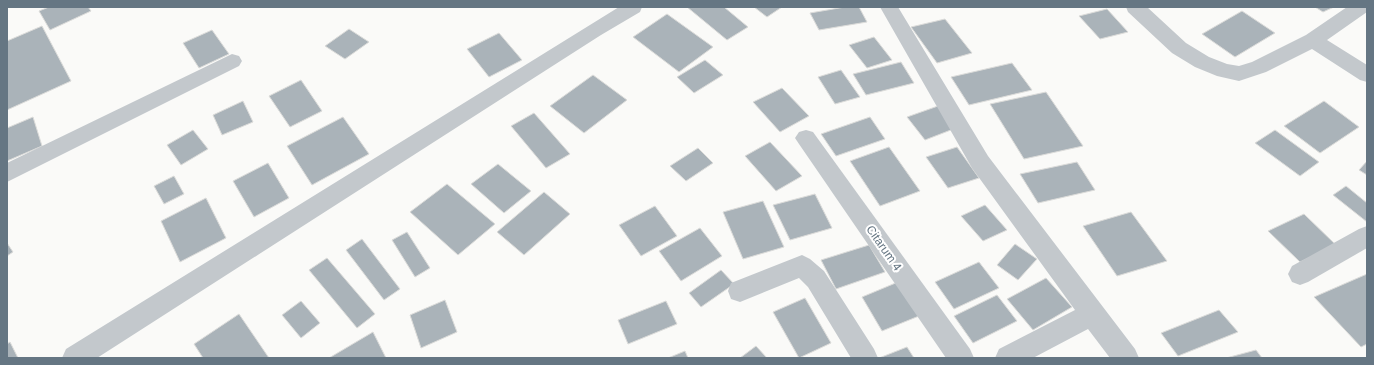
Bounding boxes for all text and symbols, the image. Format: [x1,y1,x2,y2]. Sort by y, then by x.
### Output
street label: Citarum 4 [863,223,905,274]

